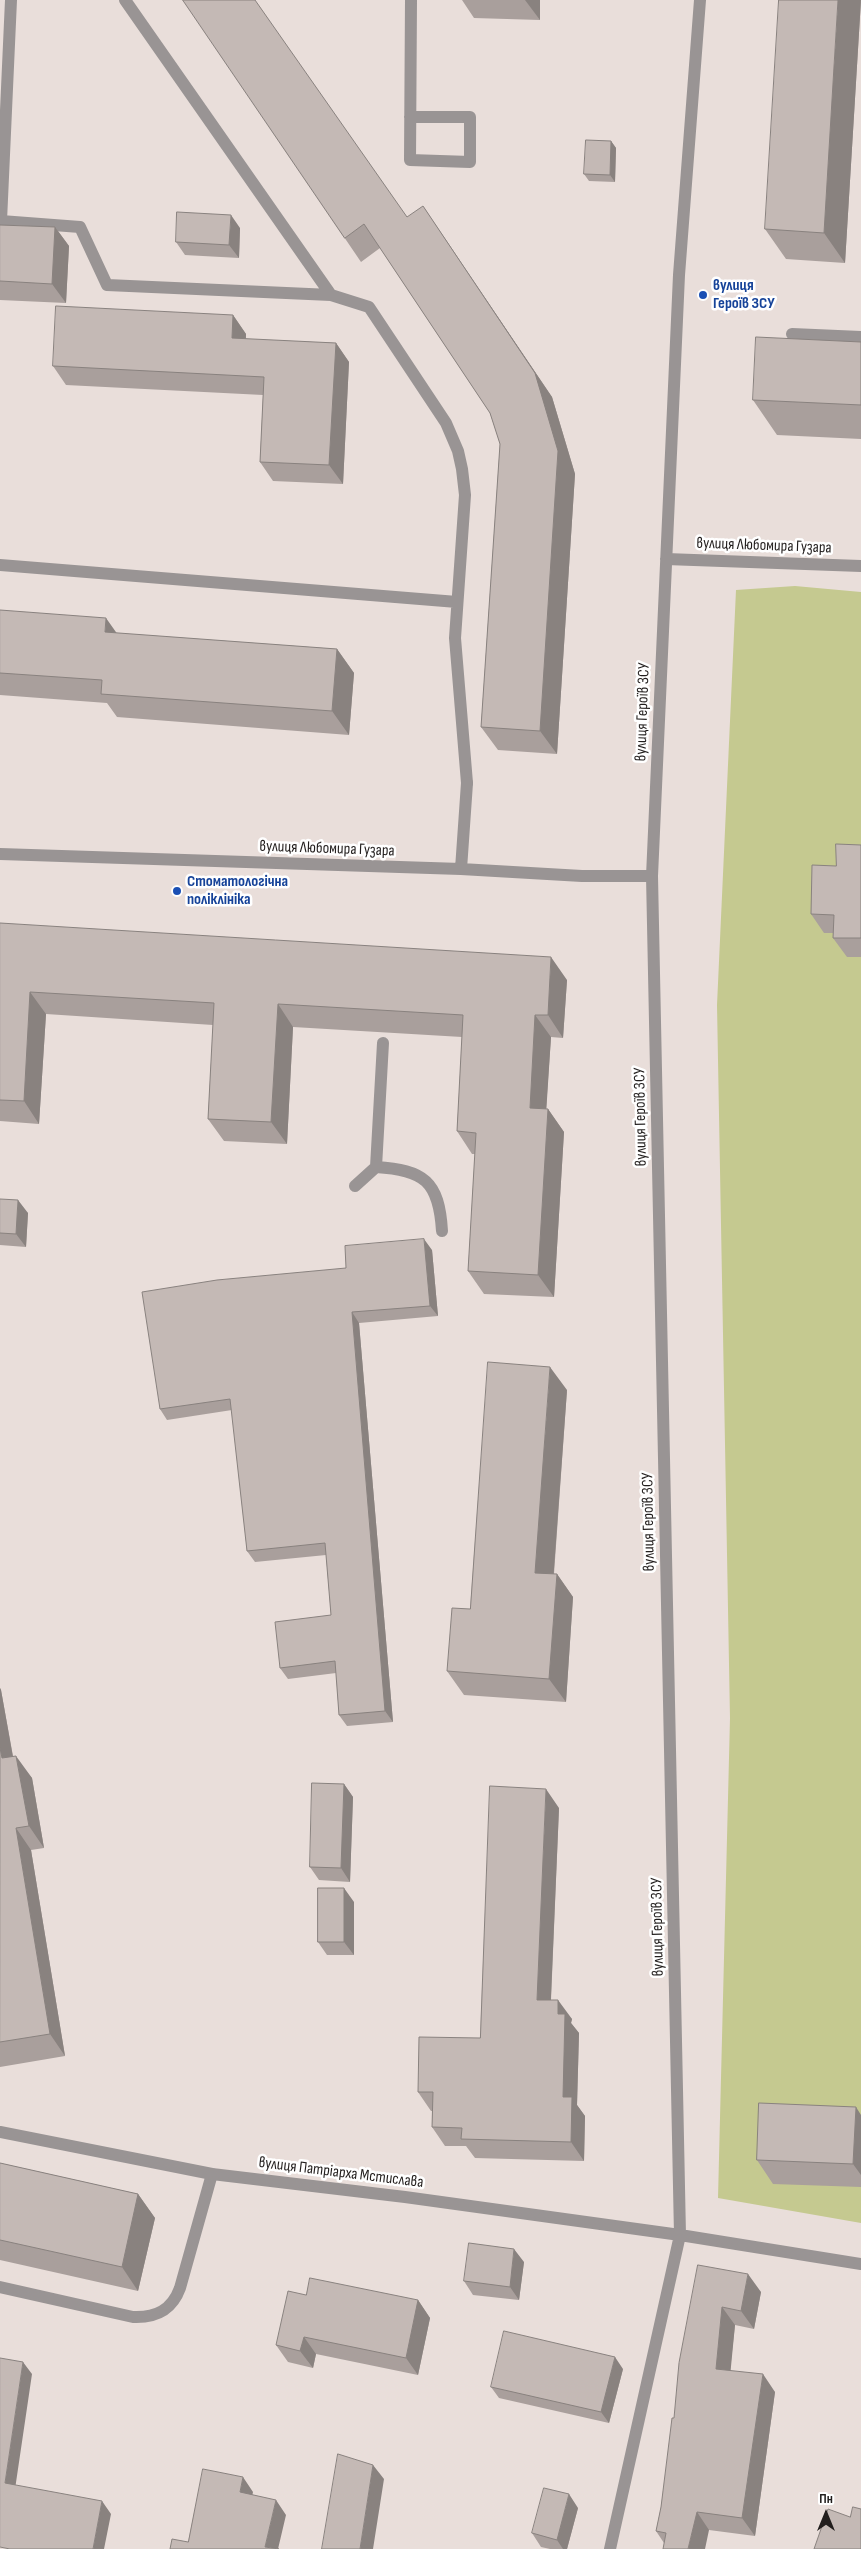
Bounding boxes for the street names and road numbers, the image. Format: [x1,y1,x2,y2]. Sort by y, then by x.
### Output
street label: вулиця Любомира Гузара [696,534,832,558]
street label: вулиця Героїв ЗСУ [632,662,654,762]
street label: вулиця Любомира Гузара [259,837,395,861]
street label: вулиця Героїв ЗСУ [631,1067,651,1167]
street label: вулиця Героїв ЗСУ [639,1472,659,1572]
street label: вулиця Героїв ЗСУ [648,1877,668,1977]
street label: вулиця Патріарха Мстислава [258,2153,424,2193]

